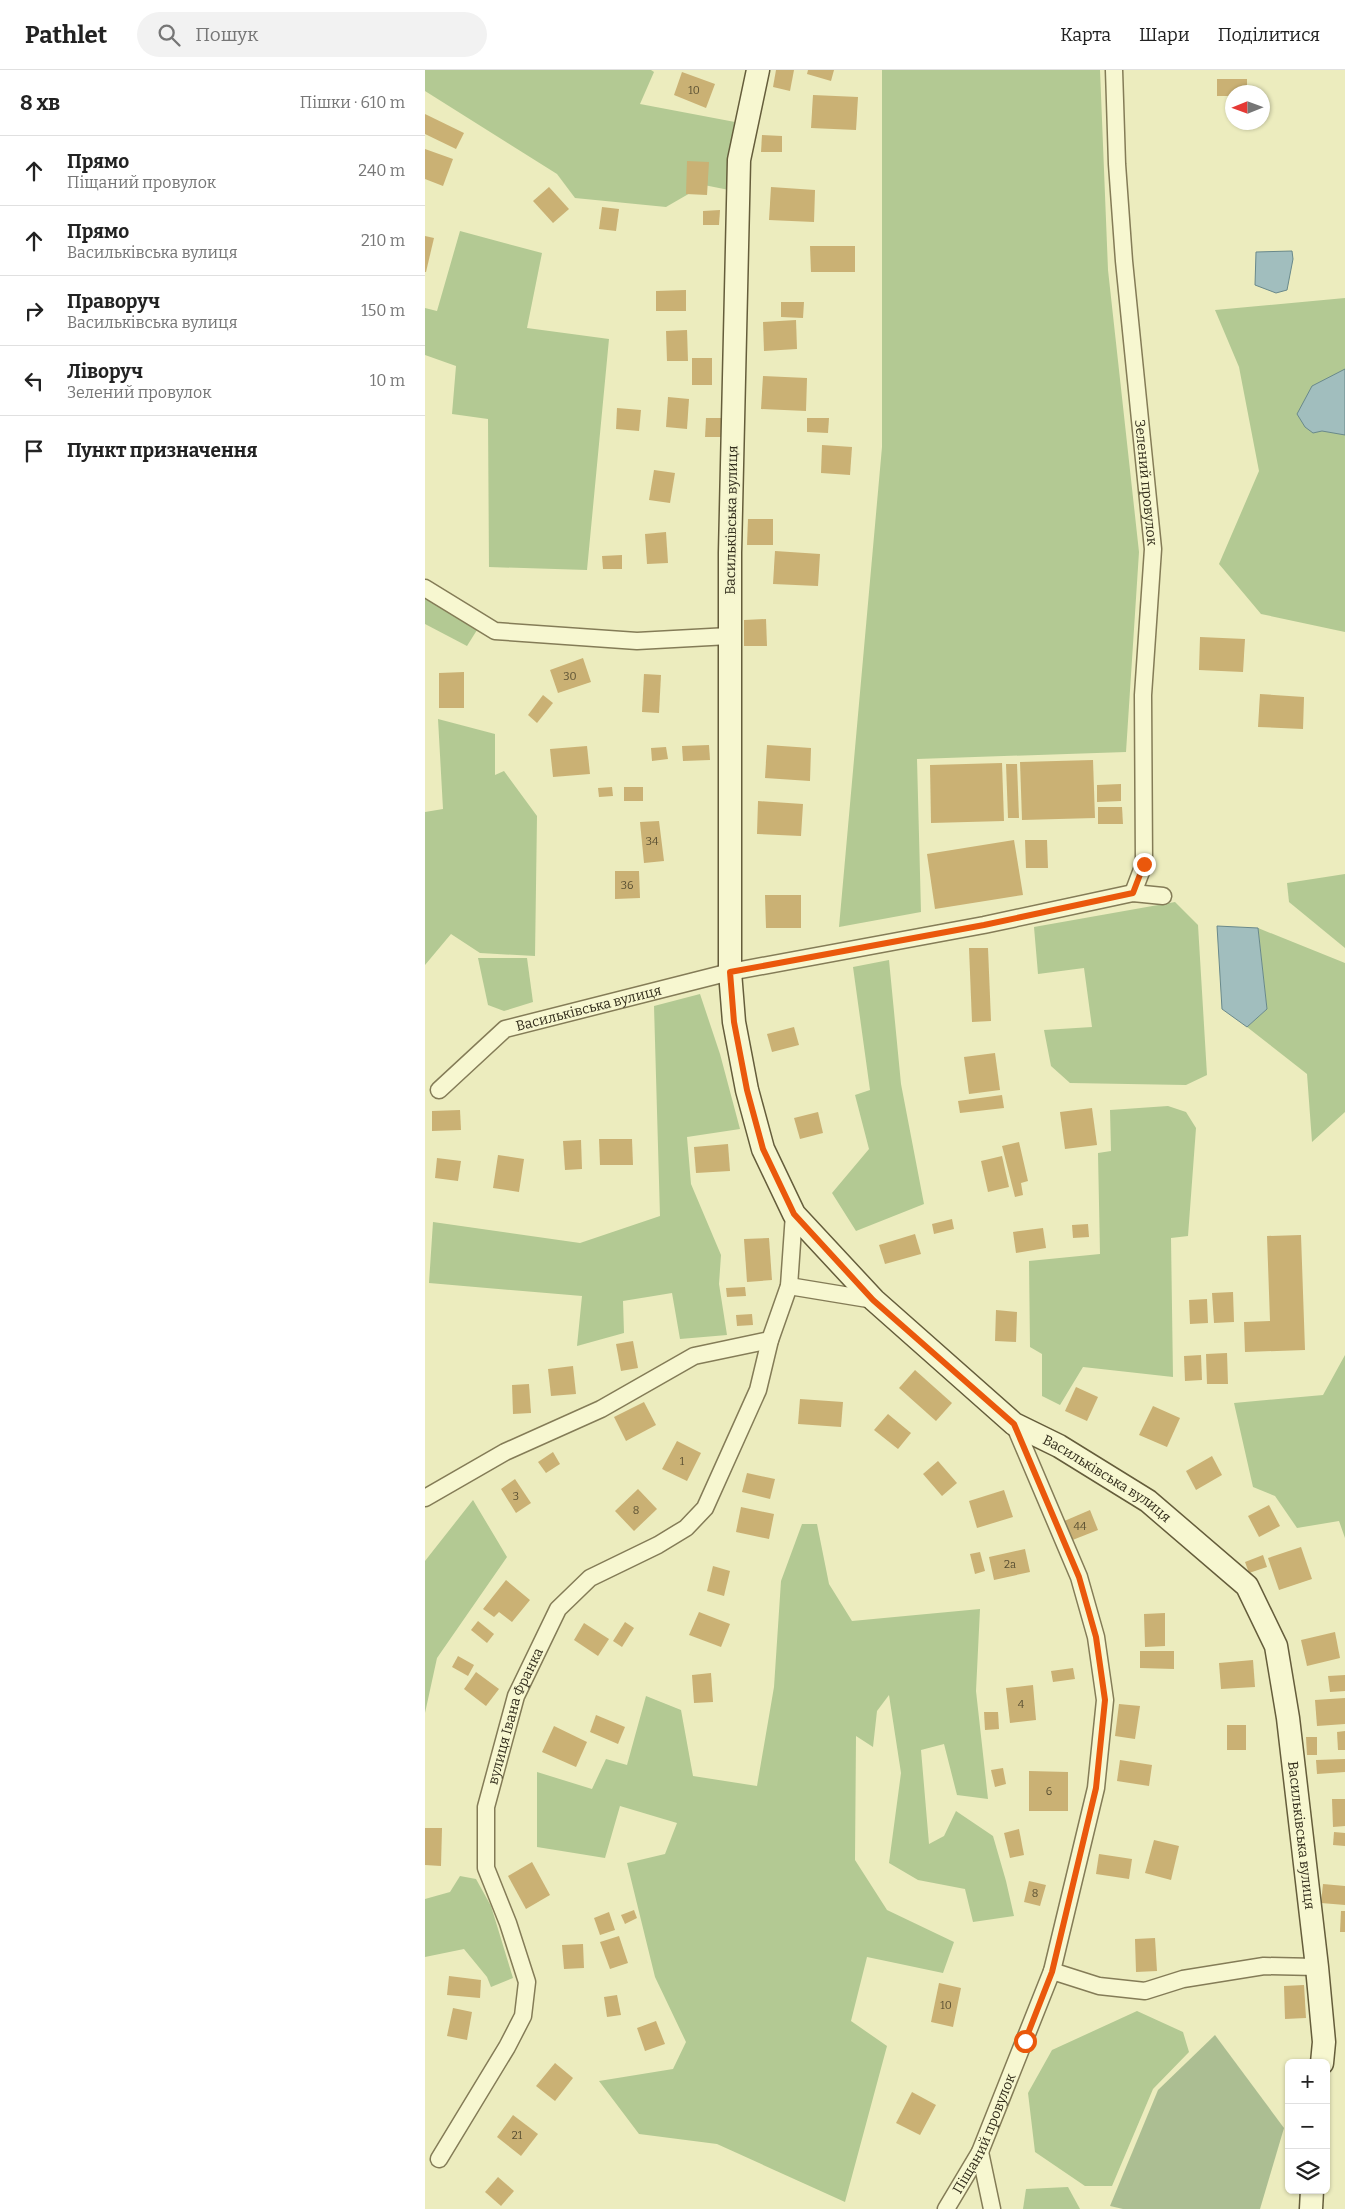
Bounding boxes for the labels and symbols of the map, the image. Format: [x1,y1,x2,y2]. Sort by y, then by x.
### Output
house number: 10 [688,84,700,97]
north arrow [1225,85,1270,130]
street label: Зелений провулок [1131,419,1161,547]
street label: Васильківська вулиця [722,445,741,595]
house number: 30 [563,670,577,683]
house number: 34 [646,835,659,848]
route end [1133,853,1156,876]
house number: 36 [621,879,633,892]
street label: Васильківська вулиця [514,982,663,1035]
street label: Васильківська вулиця [1040,1431,1175,1526]
house number: 1 [680,1455,685,1468]
house number: 3 [513,1490,519,1503]
house number: 8 [633,1504,639,1517]
house number: 44 [1074,1520,1087,1533]
house number: 2а [1004,1558,1016,1571]
street label: вулиця Івана Франка [484,1645,547,1787]
house number: 4 [1018,1698,1025,1711]
street label: Васильківська вулиця [1284,1760,1318,1911]
house number: 6 [1046,1785,1052,1798]
house number: 8 [1032,1887,1038,1900]
house number: 10 [940,1999,952,2012]
route start [1014,2030,1037,2053]
street label: Піщаний провулок [949,2070,1020,2197]
house number: 21 [512,2129,523,2142]

